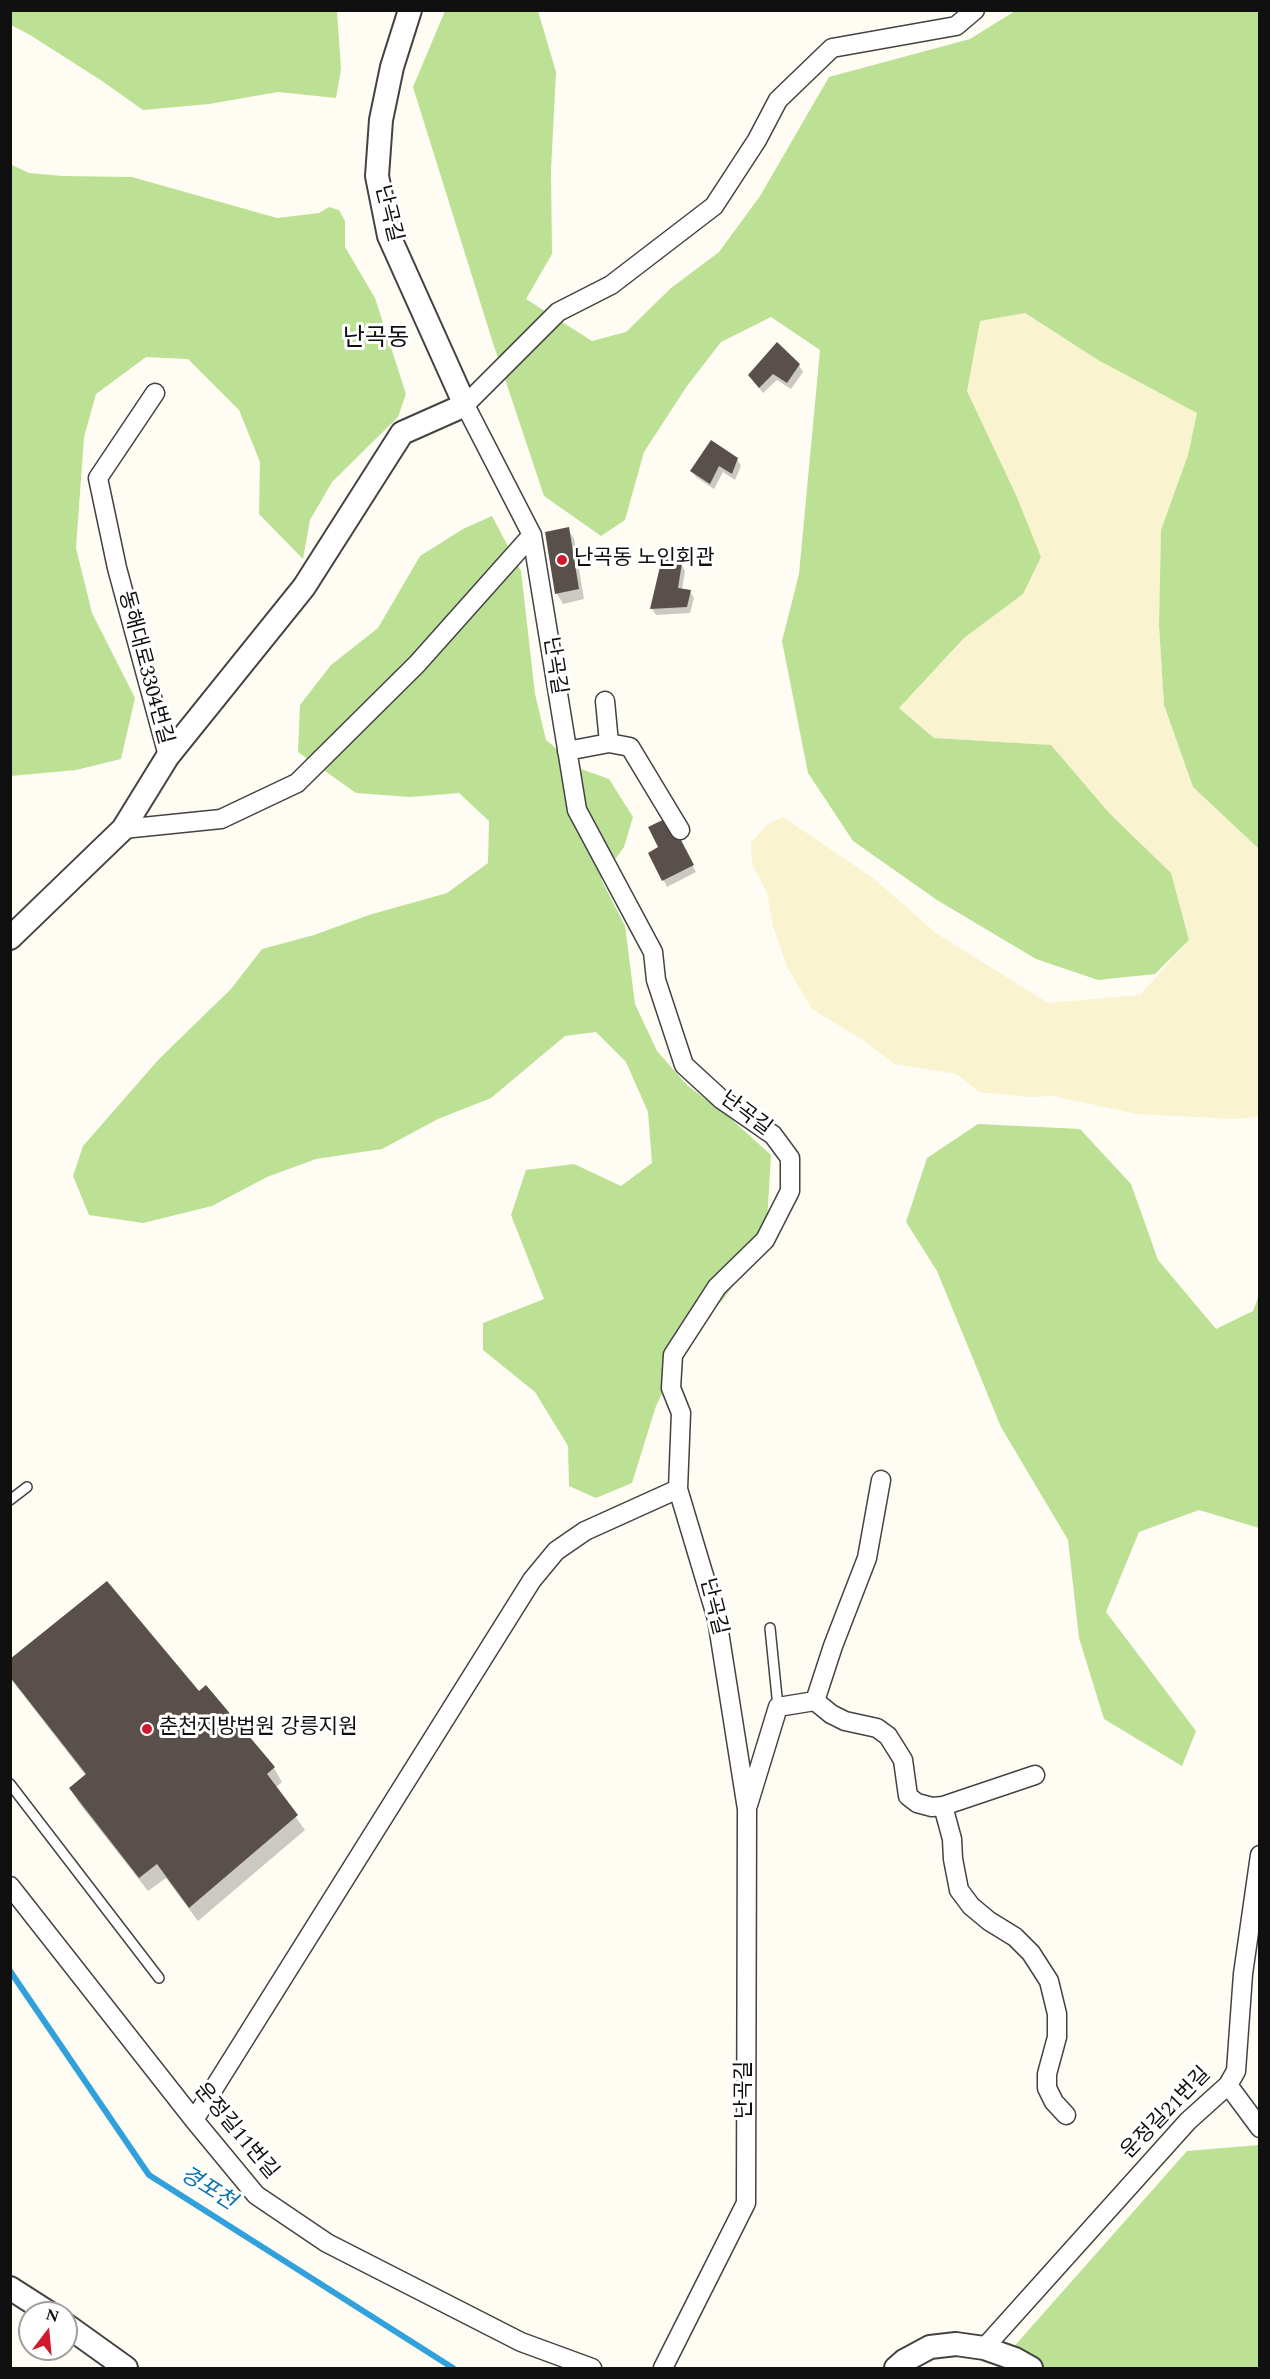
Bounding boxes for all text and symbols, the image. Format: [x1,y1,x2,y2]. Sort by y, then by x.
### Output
street label: 난곡길 [368,183,406,245]
district label: 난곡동 [343,326,409,354]
place label: 난곡동 노인회관 [574,547,714,573]
marker: 난곡동 노인회관 [555,553,569,567]
street label: 동해대로3304번길 [111,588,177,748]
street label: 난곡길 [536,635,570,697]
street label: 난곡길 [714,1087,776,1143]
street label: 난곡길 [693,1576,731,1638]
place label: 춘천지방법원 강릉지원 [159,1716,357,1742]
marker: 춘천지방법원 강릉지원 [140,1722,154,1736]
street label: 난곡길 [733,2061,759,2119]
street label: 운정길21번길 [1117,2063,1217,2165]
street label: 운정길11번길 [188,2079,282,2185]
water label: 경포천 [174,2163,240,2217]
north arrow [18,2301,78,2361]
text: N [43,2302,62,2329]

